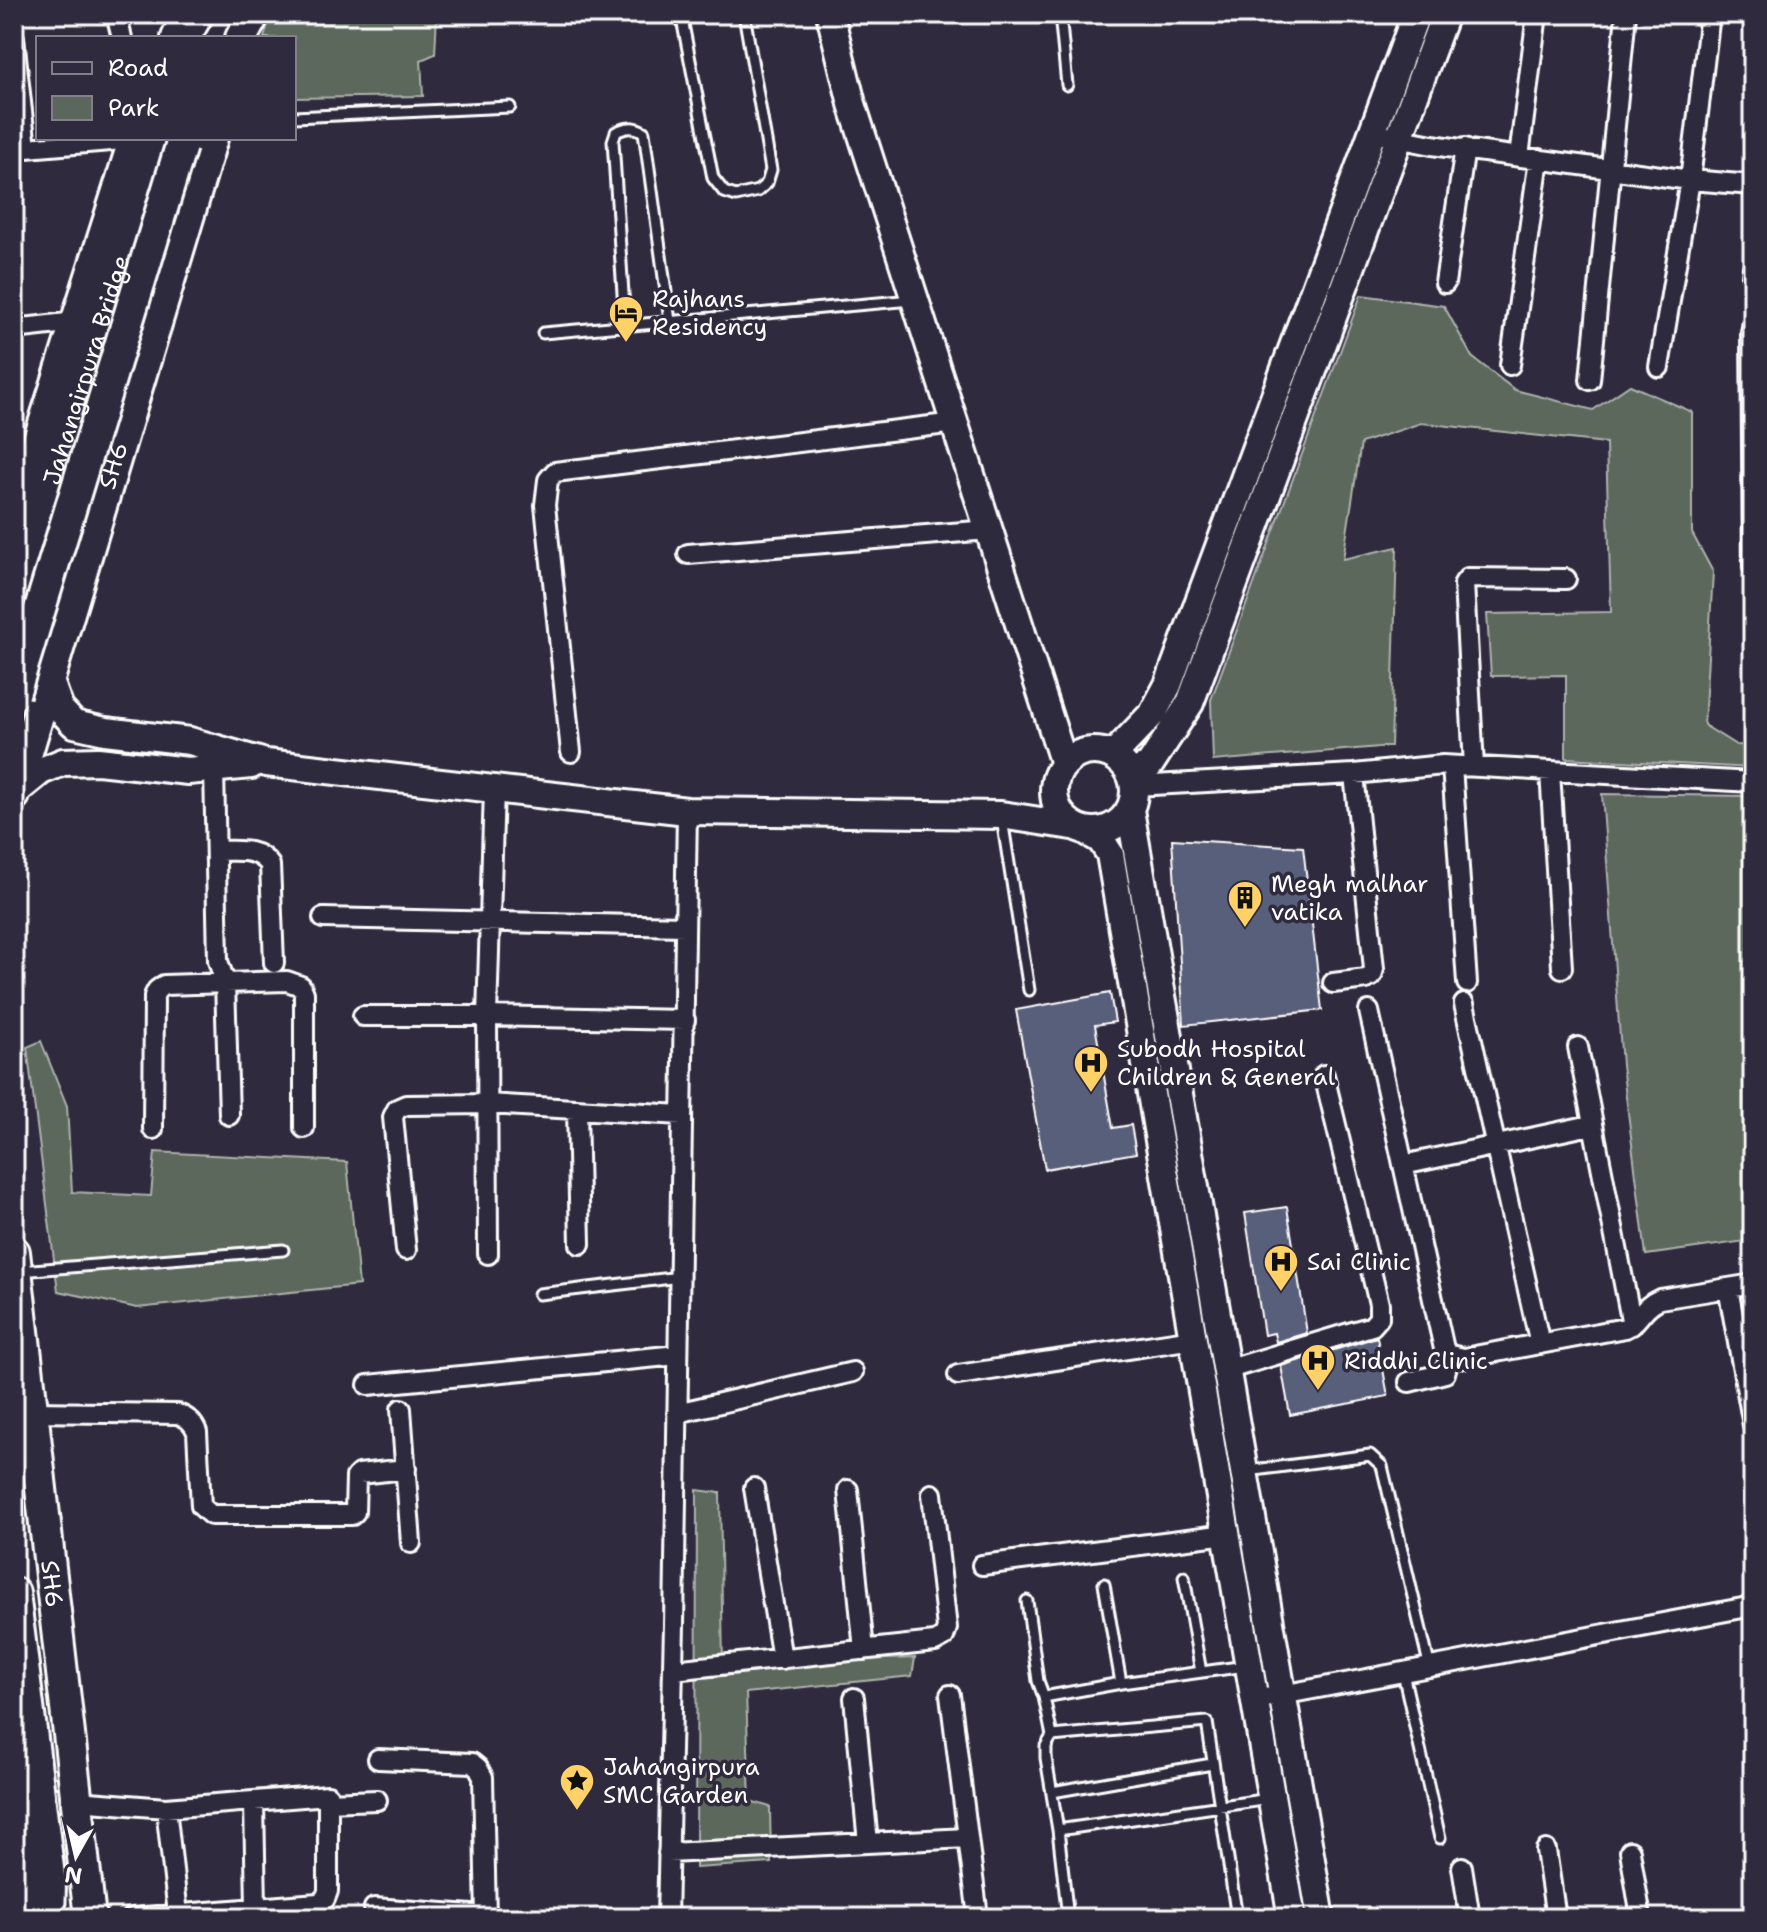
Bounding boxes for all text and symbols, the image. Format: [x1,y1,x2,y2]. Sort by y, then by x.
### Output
legend [36,36,296,140]
text: Road [108,52,168,84]
text: Park [108,92,160,124]
street label: Jahangirpura Bridge [36,251,138,489]
place label: Rajhans Residency [652,283,767,343]
hotel icon: Rajhans Residency [607,294,645,344]
street label: SH6 [91,438,135,493]
place label: Megh malhar vatika [1271,868,1428,928]
building icon: Megh malhar vatika [1226,879,1264,929]
place label: Subodh Hospital Children & General [1117,1033,1336,1093]
hospital icon: Subodh Hospital Children & General [1072,1044,1110,1094]
hospital icon: Sai Clinic [1262,1243,1300,1293]
place label: Sai Clinic [1307,1246,1411,1278]
hospital icon: Riddhi Clinic [1299,1342,1337,1392]
place label: Riddhi Clinic [1344,1345,1488,1377]
street label: SH6 [33,1558,70,1609]
place label: Jahangirpura SMC Garden [603,1751,760,1811]
place icon: Jahangirpura SMC Garden [558,1762,596,1812]
north arrow [36,1816,116,1896]
text: N [63,1860,84,1891]

